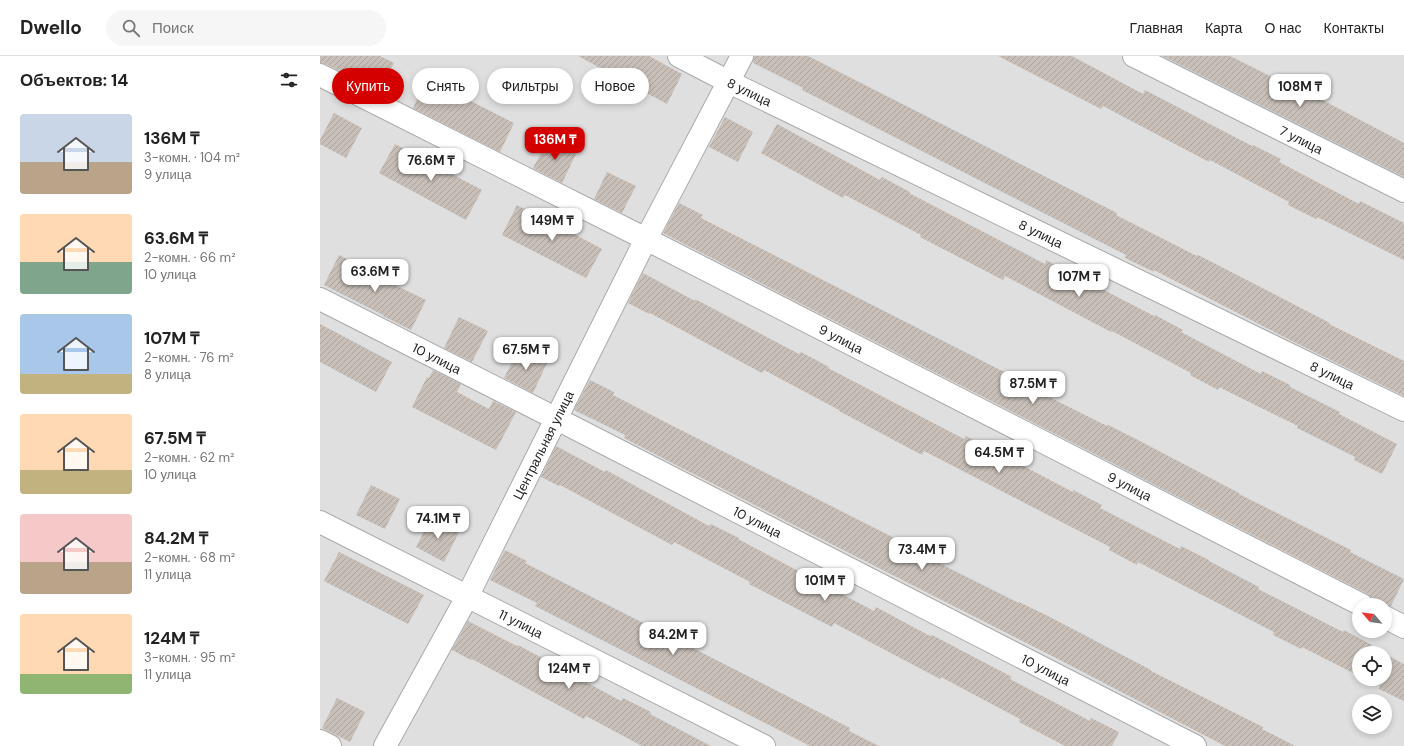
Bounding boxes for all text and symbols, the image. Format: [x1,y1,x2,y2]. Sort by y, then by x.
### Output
search box [106,10,386,46]
text: Dwello [20,15,82,40]
icon: search [120,17,142,39]
text: Поиск [152,18,193,38]
text: Главная [1130,19,1183,37]
text: Карта [1205,19,1242,37]
text: О нас [1264,19,1302,37]
text: Контакты [1324,19,1384,37]
chip: Купить [332,68,404,104]
chip: Снять [412,68,479,104]
chip: Фильтры [487,68,573,104]
chip: Новое [581,68,649,104]
text: Объектов: 14 [20,69,128,91]
icon: filters [278,69,300,91]
street label: 8 улица [724,74,775,111]
pin: 108M ₸ [1267,74,1333,108]
text: 108M ₸ [1278,78,1322,95]
street label: 7 улица [1277,122,1326,158]
text: 136M ₸ [144,127,200,149]
pin: 136M ₸ [522,127,588,161]
icon: home [52,130,100,178]
text: 136M ₸ [534,131,576,148]
pin: 76.6M ₸ [394,148,468,182]
text: 3-комн. · 104 m² [144,149,240,166]
text: 76.6M ₸ [407,152,455,169]
text: 9 улица [144,166,191,183]
pin: 149M ₸ [519,208,585,242]
text: 149M ₸ [530,212,574,229]
street label: 8 улица [1016,216,1066,252]
text: 63.6M ₸ [144,227,208,249]
icon: home [52,230,100,278]
text: 2-комн. · 66 m² [144,249,235,266]
pin: 63.6M ₸ [338,259,412,293]
text: 63.6M ₸ [351,263,399,280]
pin: 107M ₸ [1046,264,1112,298]
text: 10 улица [144,266,196,283]
text: 107M ₸ [1058,268,1100,285]
street label: 9 улица [816,321,866,358]
text: 107M ₸ [144,327,200,349]
icon: home [52,330,100,378]
pin: 67.5M ₸ [489,337,563,371]
street label: 10 улица [410,339,464,378]
text: 67.5M ₸ [502,341,550,358]
text: 2-комн. · 76 m² [144,349,234,366]
street label: 8 улица [1307,358,1358,394]
text: 8 улица [144,366,191,383]
pin: 87.5M ₸ [996,371,1070,405]
text: 87.5M ₸ [1009,375,1057,392]
street label: Центральная улица [509,387,578,503]
text: 67.5M ₸ [144,427,206,449]
icon: home [52,430,100,478]
pin: 64.5M ₸ [962,440,1036,474]
text: 64.5M ₸ [974,444,1024,461]
text: 2-комн. · 62 m² [144,449,234,466]
text: 10 улица [144,466,196,483]
street label: 9 улица [1104,468,1155,505]
street label: 10 улица [730,503,785,542]
pin: 74.1M ₸ [401,506,475,540]
text: 74.1M ₸ [416,510,460,527]
text: 84.2M ₸ [144,527,208,549]
icon: home [52,530,100,578]
pin: 73.4M ₸ [885,537,959,571]
text: 73.4M ₸ [898,541,946,558]
text: 2-комн. · 68 m² [144,549,235,566]
text: 11 улица [144,566,191,583]
pin: 101M ₸ [792,568,858,602]
text: 101M ₸ [805,572,845,589]
north arrow [1352,598,1392,638]
map controls [1352,598,1392,734]
street label: 11 улица [496,606,546,642]
pin: 84.2M ₸ [636,622,710,656]
text: 84.2M ₸ [648,626,698,643]
text: 124M ₸ [144,627,199,649]
icon: home [52,630,100,678]
button: locate [1352,646,1392,686]
text: 3-комн. · 95 m² [144,649,235,666]
street label: 10 улица [1019,651,1073,690]
pin: 124M ₸ [536,656,602,690]
text: 124M ₸ [548,660,590,677]
text: 11 улица [144,666,191,683]
button: layers [1352,694,1392,734]

